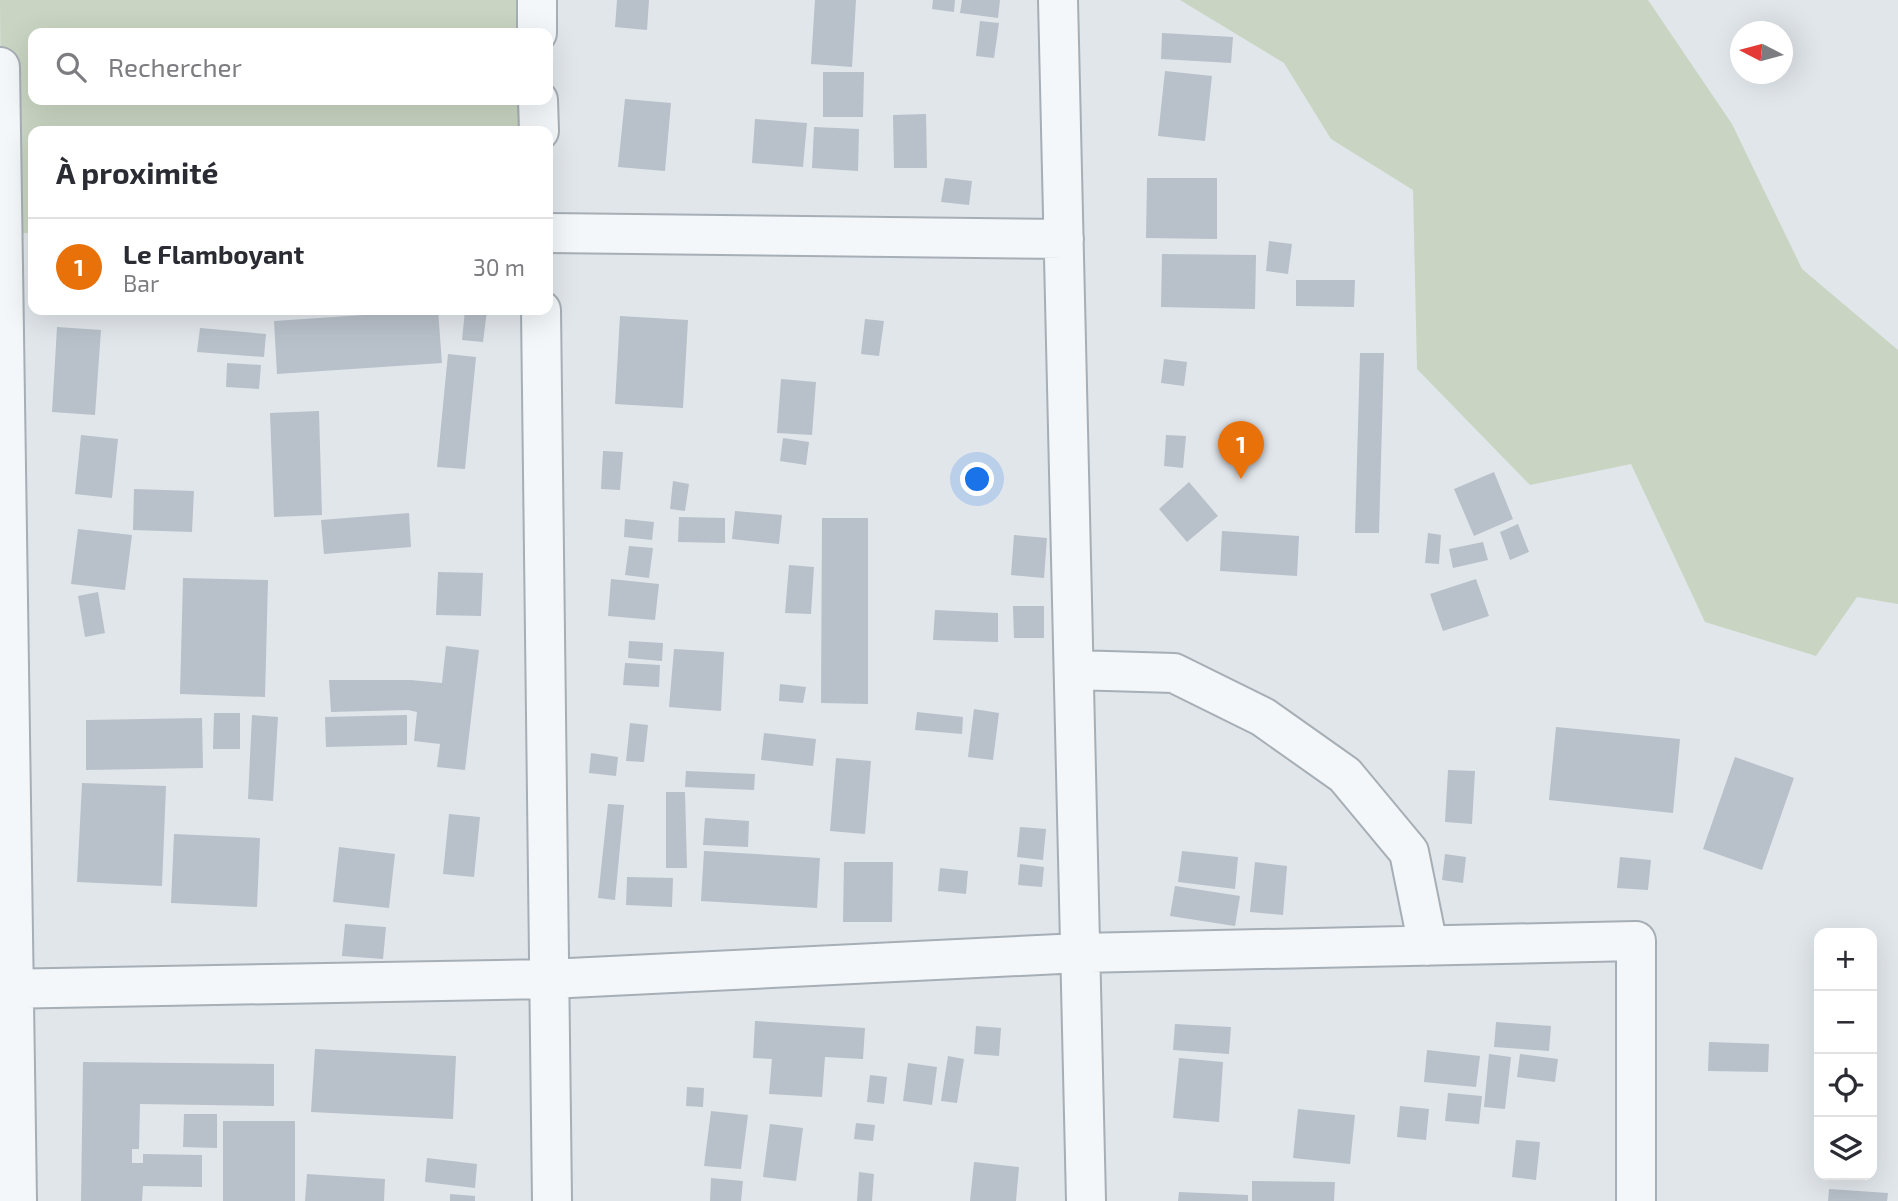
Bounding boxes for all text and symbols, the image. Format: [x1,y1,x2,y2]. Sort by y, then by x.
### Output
north arrow [1730,21,1793,84]
search box [28,28,553,105]
icon: search [52,48,90,86]
text: Rechercher [108,51,242,82]
text: À proximité [56,154,218,190]
text: Le Flamboyant [123,238,304,269]
text: 1 [74,253,84,281]
text: 30 m [473,253,525,281]
text: Bar [123,269,159,297]
pin: 1 [1218,421,1264,479]
your location [960,462,994,496]
map controls [1814,928,1877,1180]
button: + [1814,928,1877,991]
button: − [1814,991,1877,1054]
button: locate [1814,1054,1877,1117]
button: layers [1814,1117,1877,1180]

